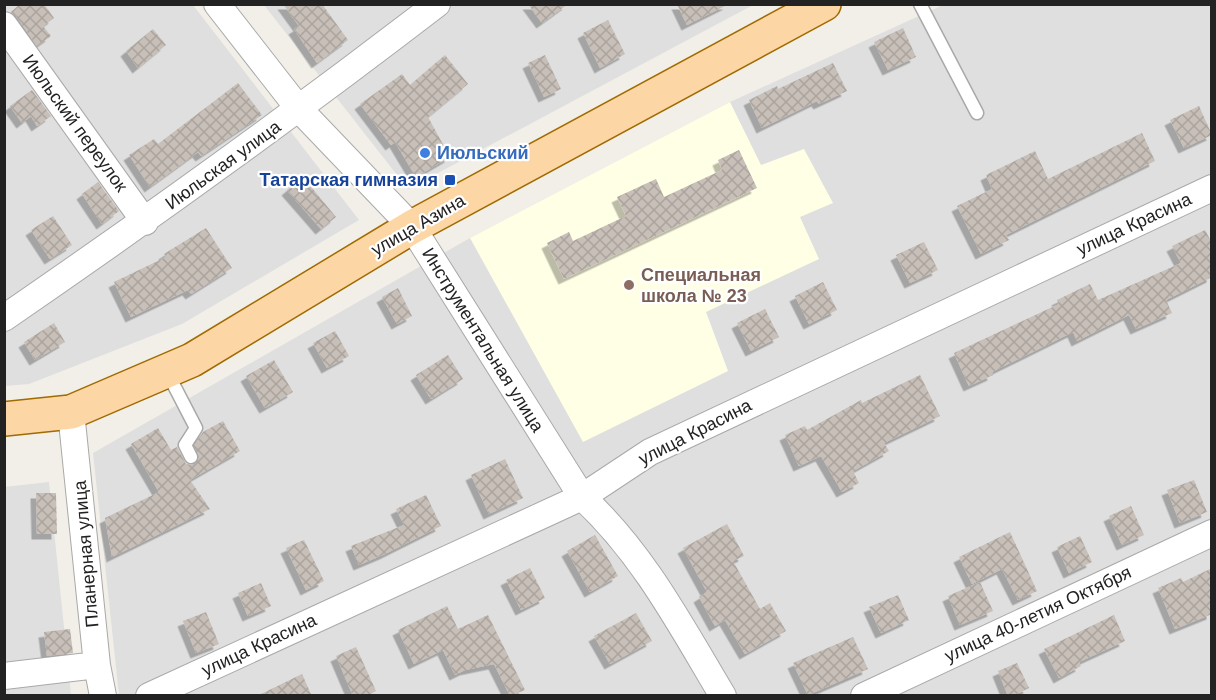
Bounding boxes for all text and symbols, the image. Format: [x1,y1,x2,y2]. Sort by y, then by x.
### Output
street label: Июльский переулок [19,51,132,196]
street label: Июльская улица [162,116,285,213]
place label: Июльский [437,143,529,163]
marker: Июльский [418,146,432,160]
place label: Татарская гимназия [260,170,438,190]
marker: Татарская гимназия [443,173,457,187]
street label: улица Красина [1074,188,1195,259]
street label: улица Азина [368,190,469,260]
street label: Инструментальная улица [418,244,548,437]
place label: Специальная школа № 23 [641,265,761,306]
marker: Специальная школа № 23 [622,278,636,292]
street label: улица Красина [635,394,756,469]
street label: Планерная улица [70,479,102,628]
street label: улица 40-летия Октября [942,562,1134,666]
street label: улица Красина [199,609,320,680]

